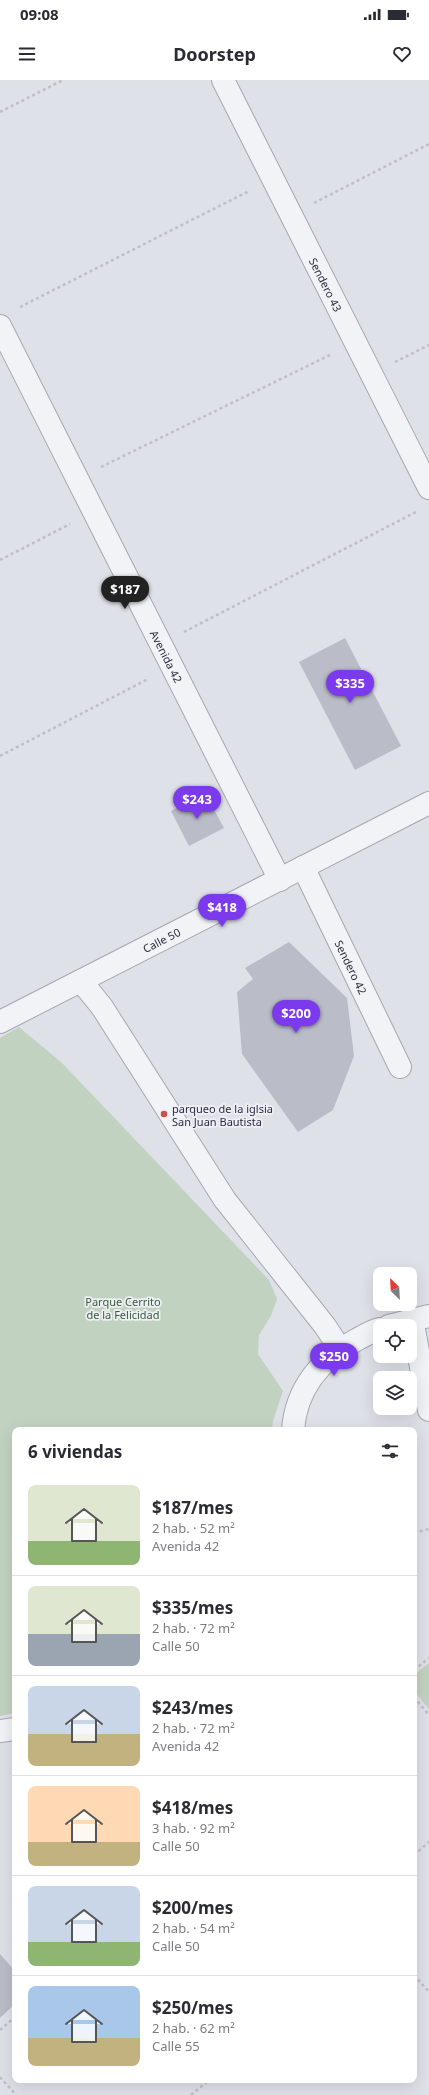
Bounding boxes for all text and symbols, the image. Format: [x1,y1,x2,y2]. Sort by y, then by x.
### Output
text: 09:08 [20,4,59,24]
text: Doorstep [173,42,256,66]
icon: menu [16,43,38,65]
icon: heart [391,43,413,65]
street label: Sendero 43 [306,255,346,314]
pin: $187 [101,576,149,610]
text: $187 [110,580,140,598]
street label: Avenida 42 [147,627,186,685]
pin: $335 [326,670,374,704]
text: $335 [335,674,365,692]
pin: $243 [173,786,221,820]
text: $243 [182,790,212,808]
pin: $418 [198,894,246,928]
text: $418 [207,898,237,916]
street label: Calle 50 [140,924,183,956]
street label: Sendero 42 [332,937,371,996]
pin: $200 [272,1000,320,1034]
text: $200 [281,1004,311,1022]
place label: parqueo de la iglsia San Juan Bautista [172,1101,273,1129]
marker: parqueo de la iglsia San Juan Bautista [159,1109,169,1119]
north arrow [373,1267,417,1311]
map controls [373,1267,417,1415]
park label: Parque Cerrito de la Felicidad [85,1294,161,1322]
button: locate [373,1319,417,1363]
pin: $250 [310,1343,358,1377]
text: $250 [319,1347,349,1365]
button: layers [373,1371,417,1415]
text: 6 viviendas [28,1440,122,1463]
icon: filters [379,1440,401,1462]
text: $187/mes [152,1496,233,1519]
icon: home [60,1501,108,1549]
text: 2 hab. · 52 m² [152,1519,235,1537]
text: Avenida 42 [152,1537,219,1555]
text: $335/mes [152,1596,233,1619]
icon: home [60,1602,108,1650]
text: 2 hab. · 72 m² [152,1619,235,1637]
text: Calle 50 [152,1637,200,1655]
text: $243/mes [152,1696,233,1719]
icon: home [60,1702,108,1750]
text: 2 hab. · 72 m² [152,1719,235,1737]
text: Avenida 42 [152,1737,219,1755]
text: $418/mes [152,1796,233,1819]
icon: home [60,1802,108,1850]
text: 3 hab. · 92 m² [152,1819,235,1837]
text: Calle 50 [152,1837,200,1855]
text: $200/mes [152,1896,233,1919]
icon: home [60,1902,108,1950]
text: 2 hab. · 54 m² [152,1919,235,1937]
text: Calle 50 [152,1937,200,1955]
text: $250/mes [152,1996,233,2019]
icon: home [60,2002,108,2050]
text: 2 hab. · 62 m² [152,2019,235,2037]
text: Calle 55 [152,2037,200,2055]

